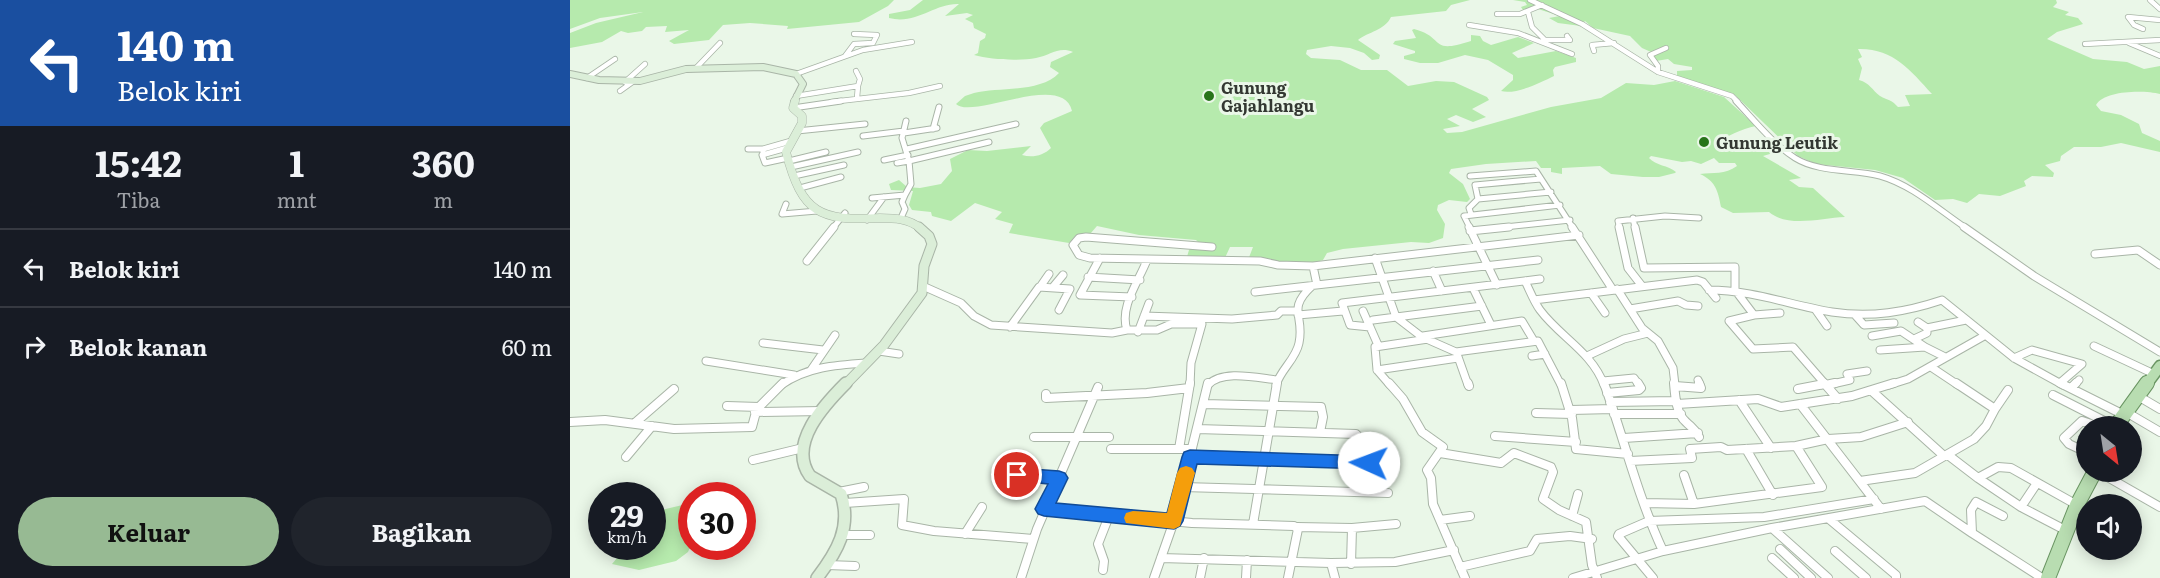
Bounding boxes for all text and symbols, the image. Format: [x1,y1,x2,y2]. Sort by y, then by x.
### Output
text: 140 m [117,12,234,74]
icon: left [18,24,96,102]
text: Belok kiri [117,69,242,109]
place label: Gunung Gajahlangu [1221,75,1315,117]
marker: Gunung Gajahlangu [1202,89,1216,103]
place label: Gunung Leutik [1716,130,1838,154]
text: 15:42 [95,135,182,188]
text: 1 [289,135,304,188]
text: 360 [412,135,475,188]
marker: Gunung Leutik [1697,135,1711,149]
text: Tiba [117,184,160,214]
text: mnt [277,184,317,214]
text: m [434,184,453,214]
icon: left [18,252,51,285]
text: Belok kiri [69,252,180,285]
text: 140 m [493,252,552,285]
icon: right [18,330,51,363]
text: Belok kanan [69,330,207,363]
text: 60 m [502,330,552,363]
north arrow [2076,416,2142,482]
map controls [2076,416,2142,560]
position arrow [1337,431,1401,495]
pin [991,449,1042,500]
icon: arrive [1000,458,1033,491]
speed limit sign: 30 [678,482,756,560]
text: 29 [610,492,644,536]
button: sound [2076,494,2142,560]
button: Keluar [18,497,279,566]
button: Bagikan [291,497,552,566]
text: km/h [607,525,647,548]

